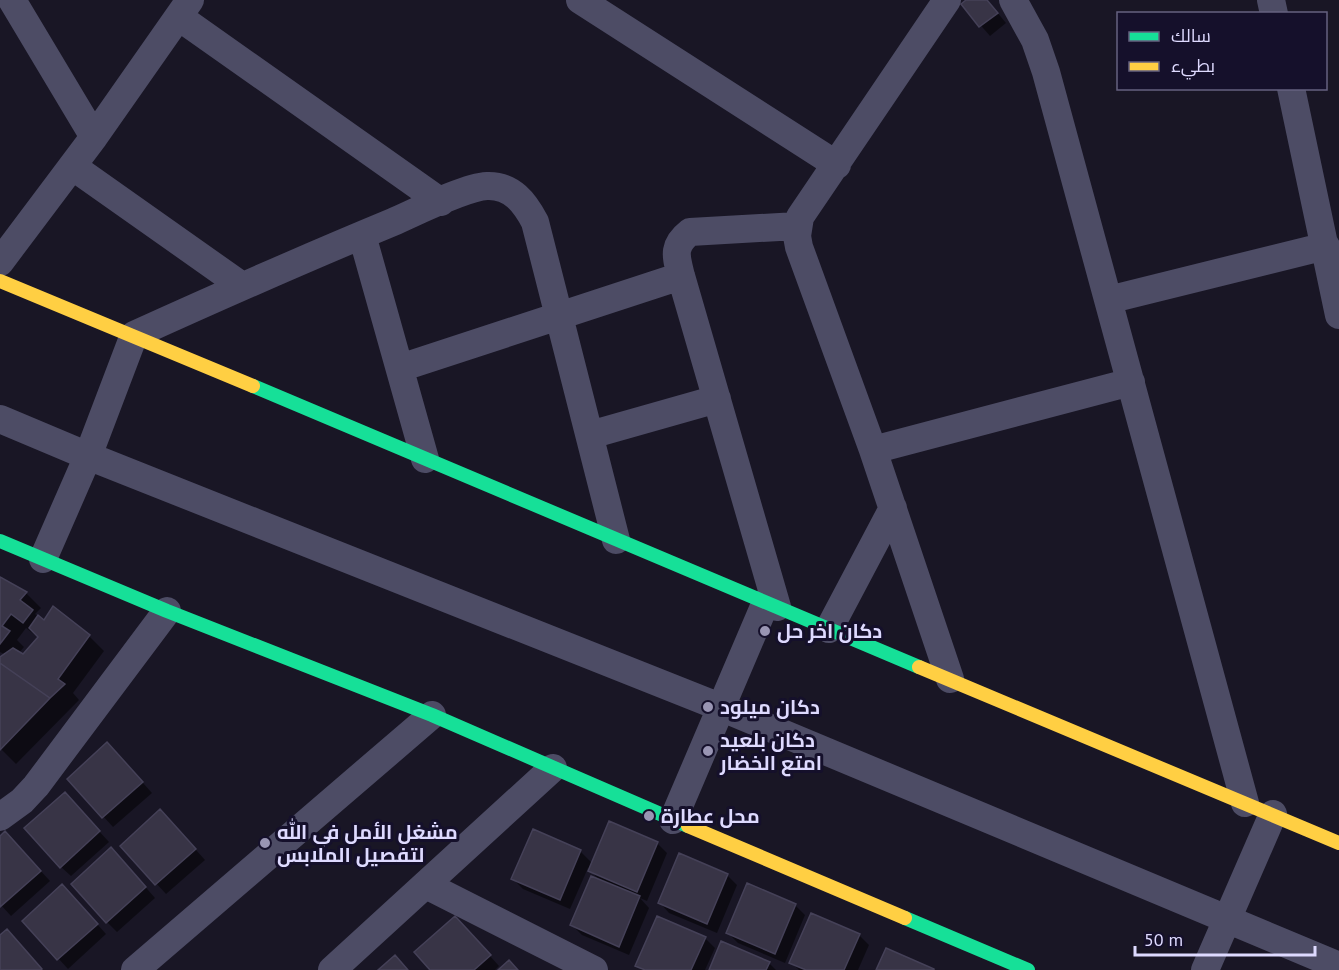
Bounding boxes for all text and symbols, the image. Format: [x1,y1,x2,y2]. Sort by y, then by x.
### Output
legend [1117,12,1327,90]
text: سالك [1171,24,1211,47]
text: بطيء [1171,54,1215,80]
place label: دكان اخر حل [777,618,882,644]
marker: دكان اخر حل [758,624,772,638]
place label: دكان ميلود [720,694,820,720]
marker: دكان ميلود [701,700,715,714]
place label: دكان بلعيد امتع الخضار [719,727,822,777]
marker: دكان بلعيد امتع الخضار [701,744,715,758]
place label: محل عطارة [661,803,760,829]
marker: محل عطارة [642,809,656,823]
place label: مشغل الأمل في الله لتفصيل الملابس [277,818,458,868]
marker: مشغل الأمل في الله لتفصيل الملابس [258,836,272,850]
scale bar [1135,919,1315,957]
text: 50 m [1144,928,1183,951]

